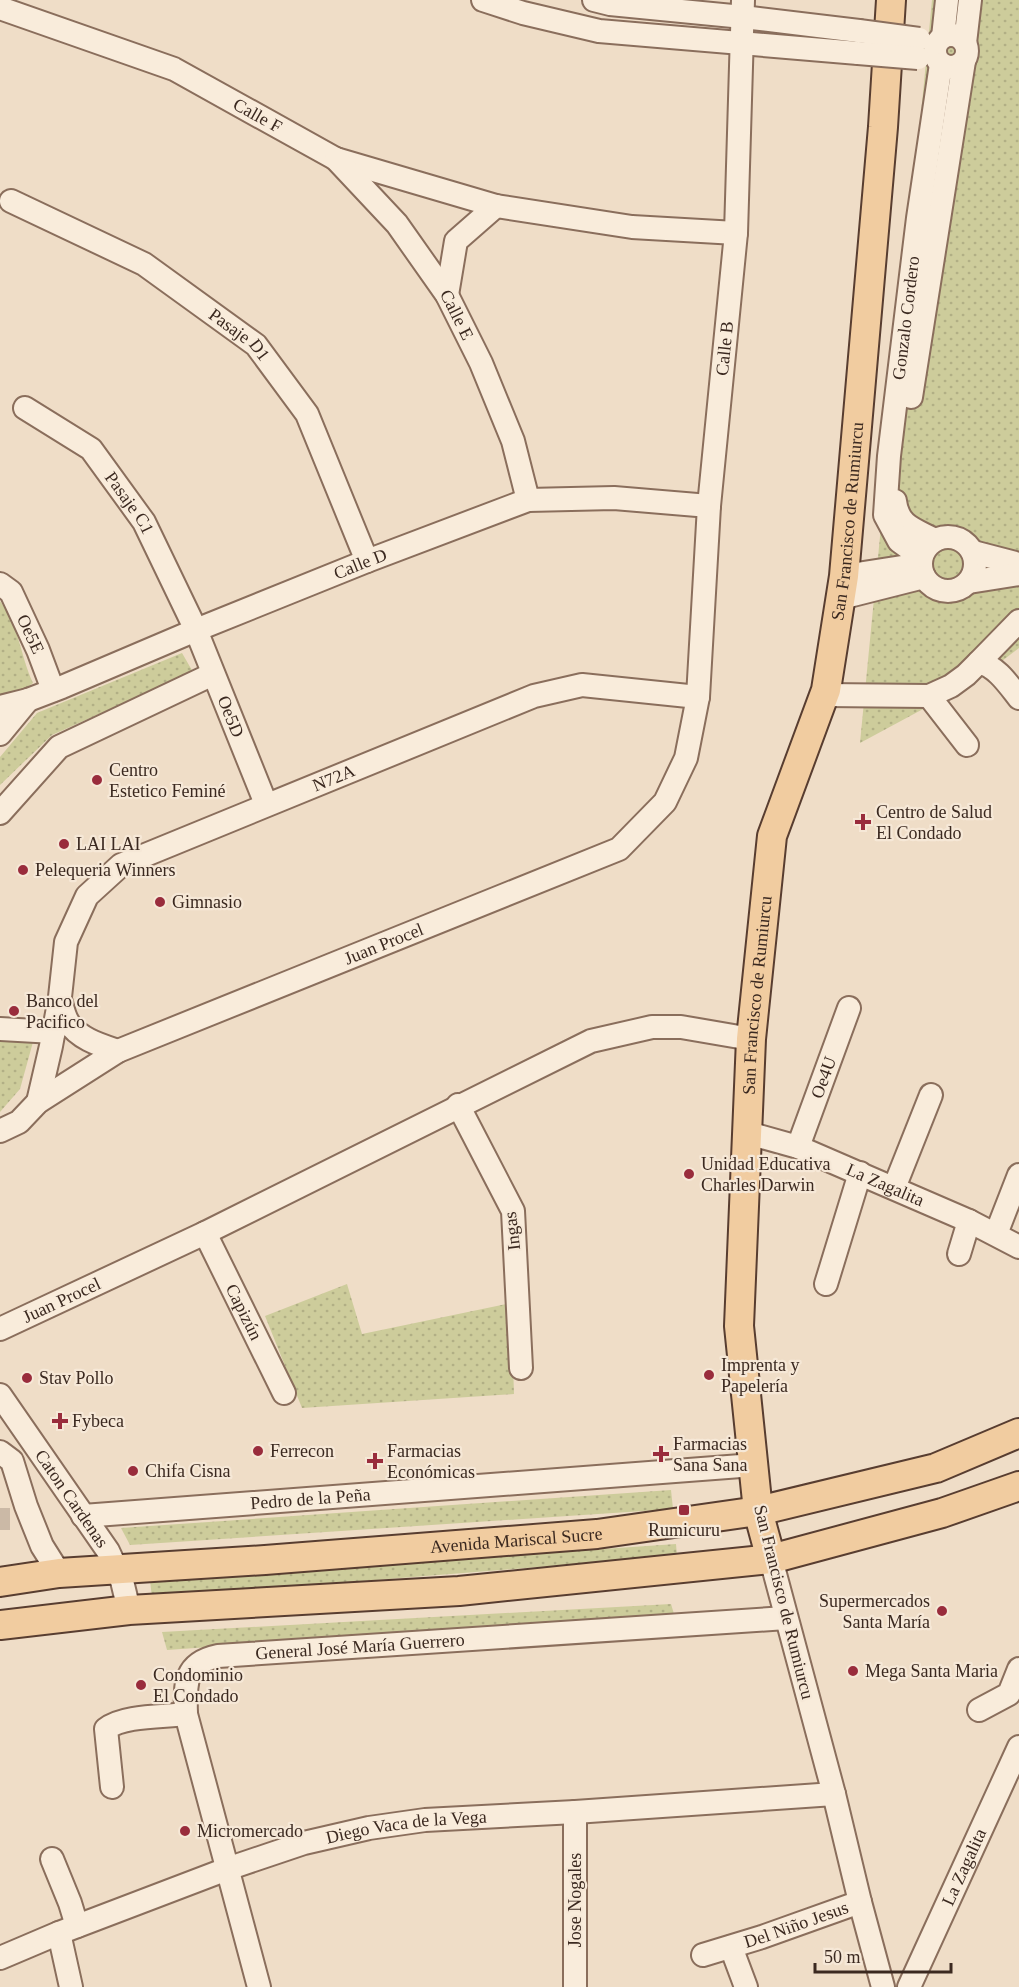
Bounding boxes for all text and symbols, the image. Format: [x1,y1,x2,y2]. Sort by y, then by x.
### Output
street label: Calle F [230,94,285,137]
street label: Gonzalo Cordero [888,255,923,381]
street label: Calle E [436,286,478,343]
street label: Pasaje D1 [205,304,274,365]
street label: Calle B [712,320,737,377]
street label: San Francisco de Rumiurcu [827,421,867,622]
street label: Pasaje C1 [101,468,158,537]
street label: Calle D [331,544,390,583]
street label: Oe5E [13,611,48,657]
street label: Oe5D [213,693,248,740]
place label: Centro Estetico Feminé [109,760,225,801]
street label: N72A [310,760,358,796]
marker: Centro Estetico Feminé [90,773,104,787]
place label: Centro de Salud El Condado [876,802,992,843]
marker: Centro de Salud El Condado [854,813,872,831]
place label: LAI LAI [76,834,140,854]
marker: LAI LAI [57,837,71,851]
place label: Pelequeria Winners [35,860,175,880]
marker: Pelequeria Winners [16,863,30,877]
place label: Gimnasio [172,892,242,912]
marker: Gimnasio [153,895,167,909]
street label: San Francisco de Rumiurcu [739,895,776,1095]
street label: Juan Procel [341,919,426,969]
place label: Banco del Pacifico [26,991,98,1032]
marker: Banco del Pacifico [7,1004,21,1018]
street label: Oe4U [807,1054,840,1101]
place label: Unidad Educativa Charles Darwin [701,1154,830,1195]
street label: La Zagalita [843,1159,927,1210]
marker: Unidad Educativa Charles Darwin [682,1167,696,1181]
street label: Ingas [500,1210,524,1252]
street label: Juan Procel [20,1273,104,1327]
street label: Capizún [222,1281,266,1343]
place label: Imprenta y Papelería [721,1355,799,1396]
place label: Stav Pollo [39,1368,114,1388]
marker: Imprenta y Papelería [702,1368,716,1382]
marker: Stav Pollo [20,1371,34,1385]
place label: Fybeca [72,1411,124,1431]
marker: Fybeca [53,1414,67,1428]
place label: Farmacias Sana Sana [673,1434,747,1475]
place label: Ferrecon [270,1441,334,1461]
place label: Farmacias Económicas [387,1441,475,1482]
marker: Ferrecon [251,1444,265,1458]
street label: Caton Cardenas [31,1446,113,1551]
marker: Farmacias Sana Sana [654,1447,668,1461]
marker: Farmacias Económicas [368,1454,382,1468]
place label: Chifa Cisna [145,1461,231,1481]
marker: Chifa Cisna [126,1464,140,1478]
street label: Pedro de la Peña [249,1484,371,1513]
marker: Rumicuru [677,1503,691,1517]
street label: San Francisco de Rumiurcu [750,1503,818,1701]
place label: Rumicuru [648,1520,720,1540]
street label: Avenida Mariscal Sucre [429,1523,604,1557]
place label: Supermercados Santa María [819,1591,930,1632]
marker: Supermercados Santa María [935,1604,949,1618]
street label: General José María Guerrero [255,1630,465,1663]
place label: Mega Santa Maria [865,1661,998,1681]
marker: Mega Santa Maria [846,1664,860,1678]
place label: Condominio El Condado [153,1665,243,1706]
marker: Condominio El Condado [134,1678,148,1692]
street label: Diego Vaca de la Vega [324,1807,487,1848]
place label: Micromercado [197,1821,303,1841]
marker: Micromercado [178,1824,192,1838]
street label: La Zagalita [938,1825,990,1909]
street label: Jose Nogales [565,1853,585,1947]
street label: Del Niño Jesus [742,1897,851,1952]
scale bar [815,1936,952,1974]
text: 50 m [824,1947,861,1967]

